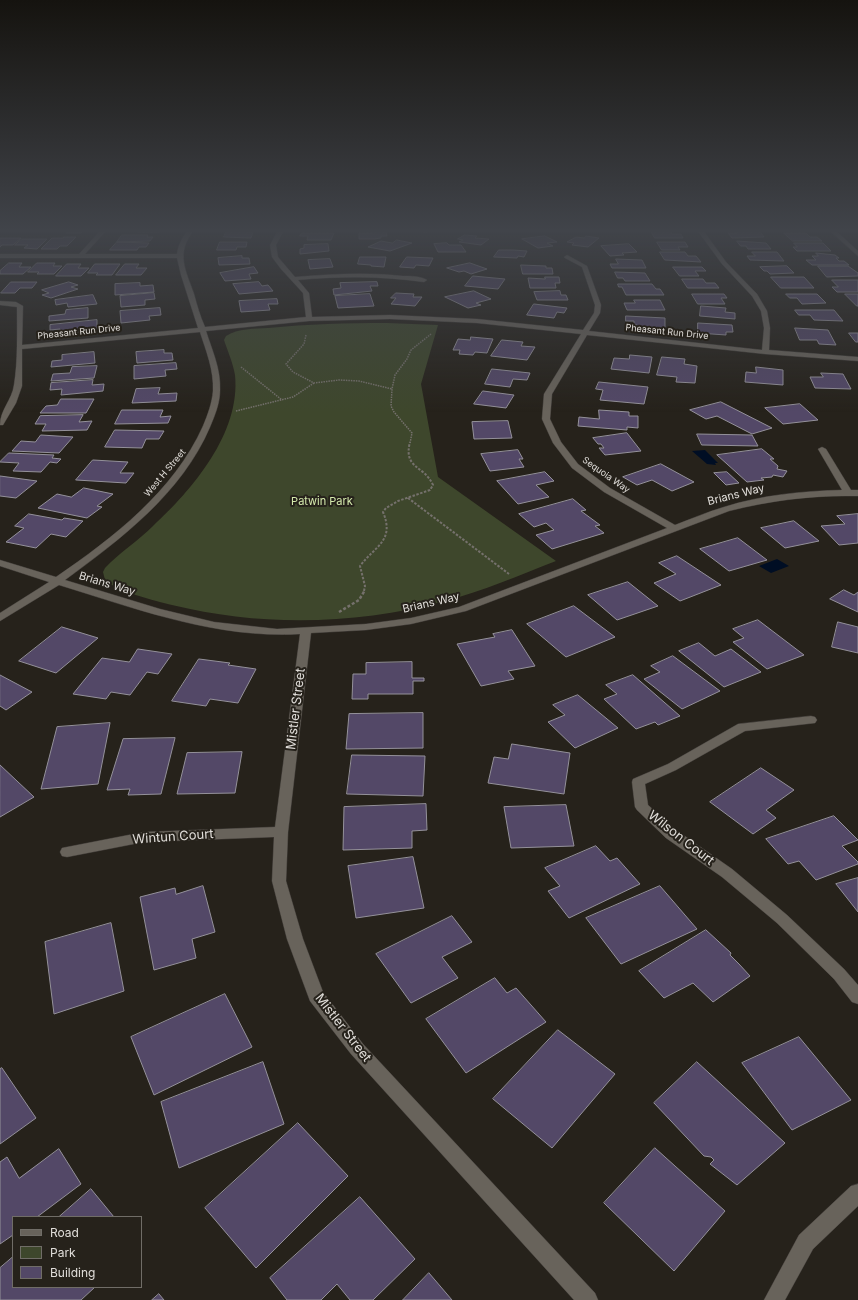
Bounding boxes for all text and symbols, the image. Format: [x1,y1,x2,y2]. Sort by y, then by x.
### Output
street label: Pheasant Run Drive [37,322,121,342]
street label: Pheasant Run Drive [625,322,709,342]
street label: West H Street [142,447,188,499]
street label: Sequoia Way [580,455,632,495]
street label: Brians Way [706,482,766,508]
park label: Patwin Park [291,495,353,509]
street label: Brians Way [77,569,137,599]
street label: Brians Way [401,590,461,616]
street label: Mistler Street [283,667,309,751]
street label: Wilson Court [645,807,717,869]
street label: Wintun Court [132,826,214,848]
street label: Mistler Street [312,991,374,1065]
legend [12,1216,142,1288]
text: Road [50,1225,79,1240]
text: Park [50,1245,76,1260]
text: Building [50,1265,95,1280]

